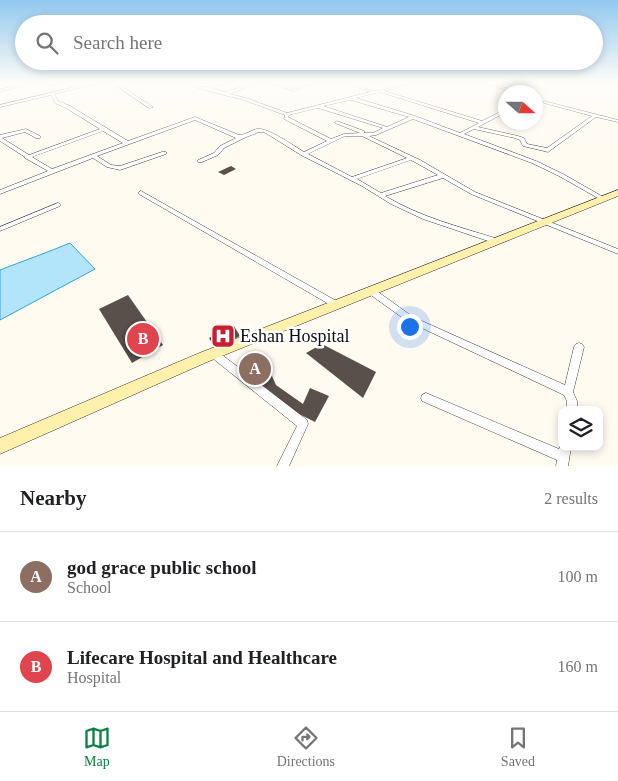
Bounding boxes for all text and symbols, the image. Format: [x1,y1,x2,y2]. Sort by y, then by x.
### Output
search box [15,15,603,70]
icon: search [33,29,61,57]
text: Search here [73,32,162,53]
north arrow [498,85,543,130]
your location [397,314,423,340]
pin: B [127,320,159,358]
hospital icon: Eshan Hospital [210,323,236,349]
place label: Eshan Hospital [240,326,350,346]
pin: A [239,350,271,388]
map controls [558,406,603,451]
button: layers [558,406,603,451]
text: Nearby [20,486,87,510]
text: 2 results [544,490,598,507]
text: god grace public school [67,557,256,578]
text: A [30,568,42,585]
text: 100 m [558,568,598,585]
text: School [67,579,111,596]
text: Lifecare Hospital and Healthcare [67,647,337,668]
text: B [31,658,41,675]
text: 160 m [558,658,598,675]
text: Hospital [67,669,121,686]
tab: Map [83,724,111,770]
tab: Directions [277,724,335,770]
tab: Saved [501,724,535,770]

